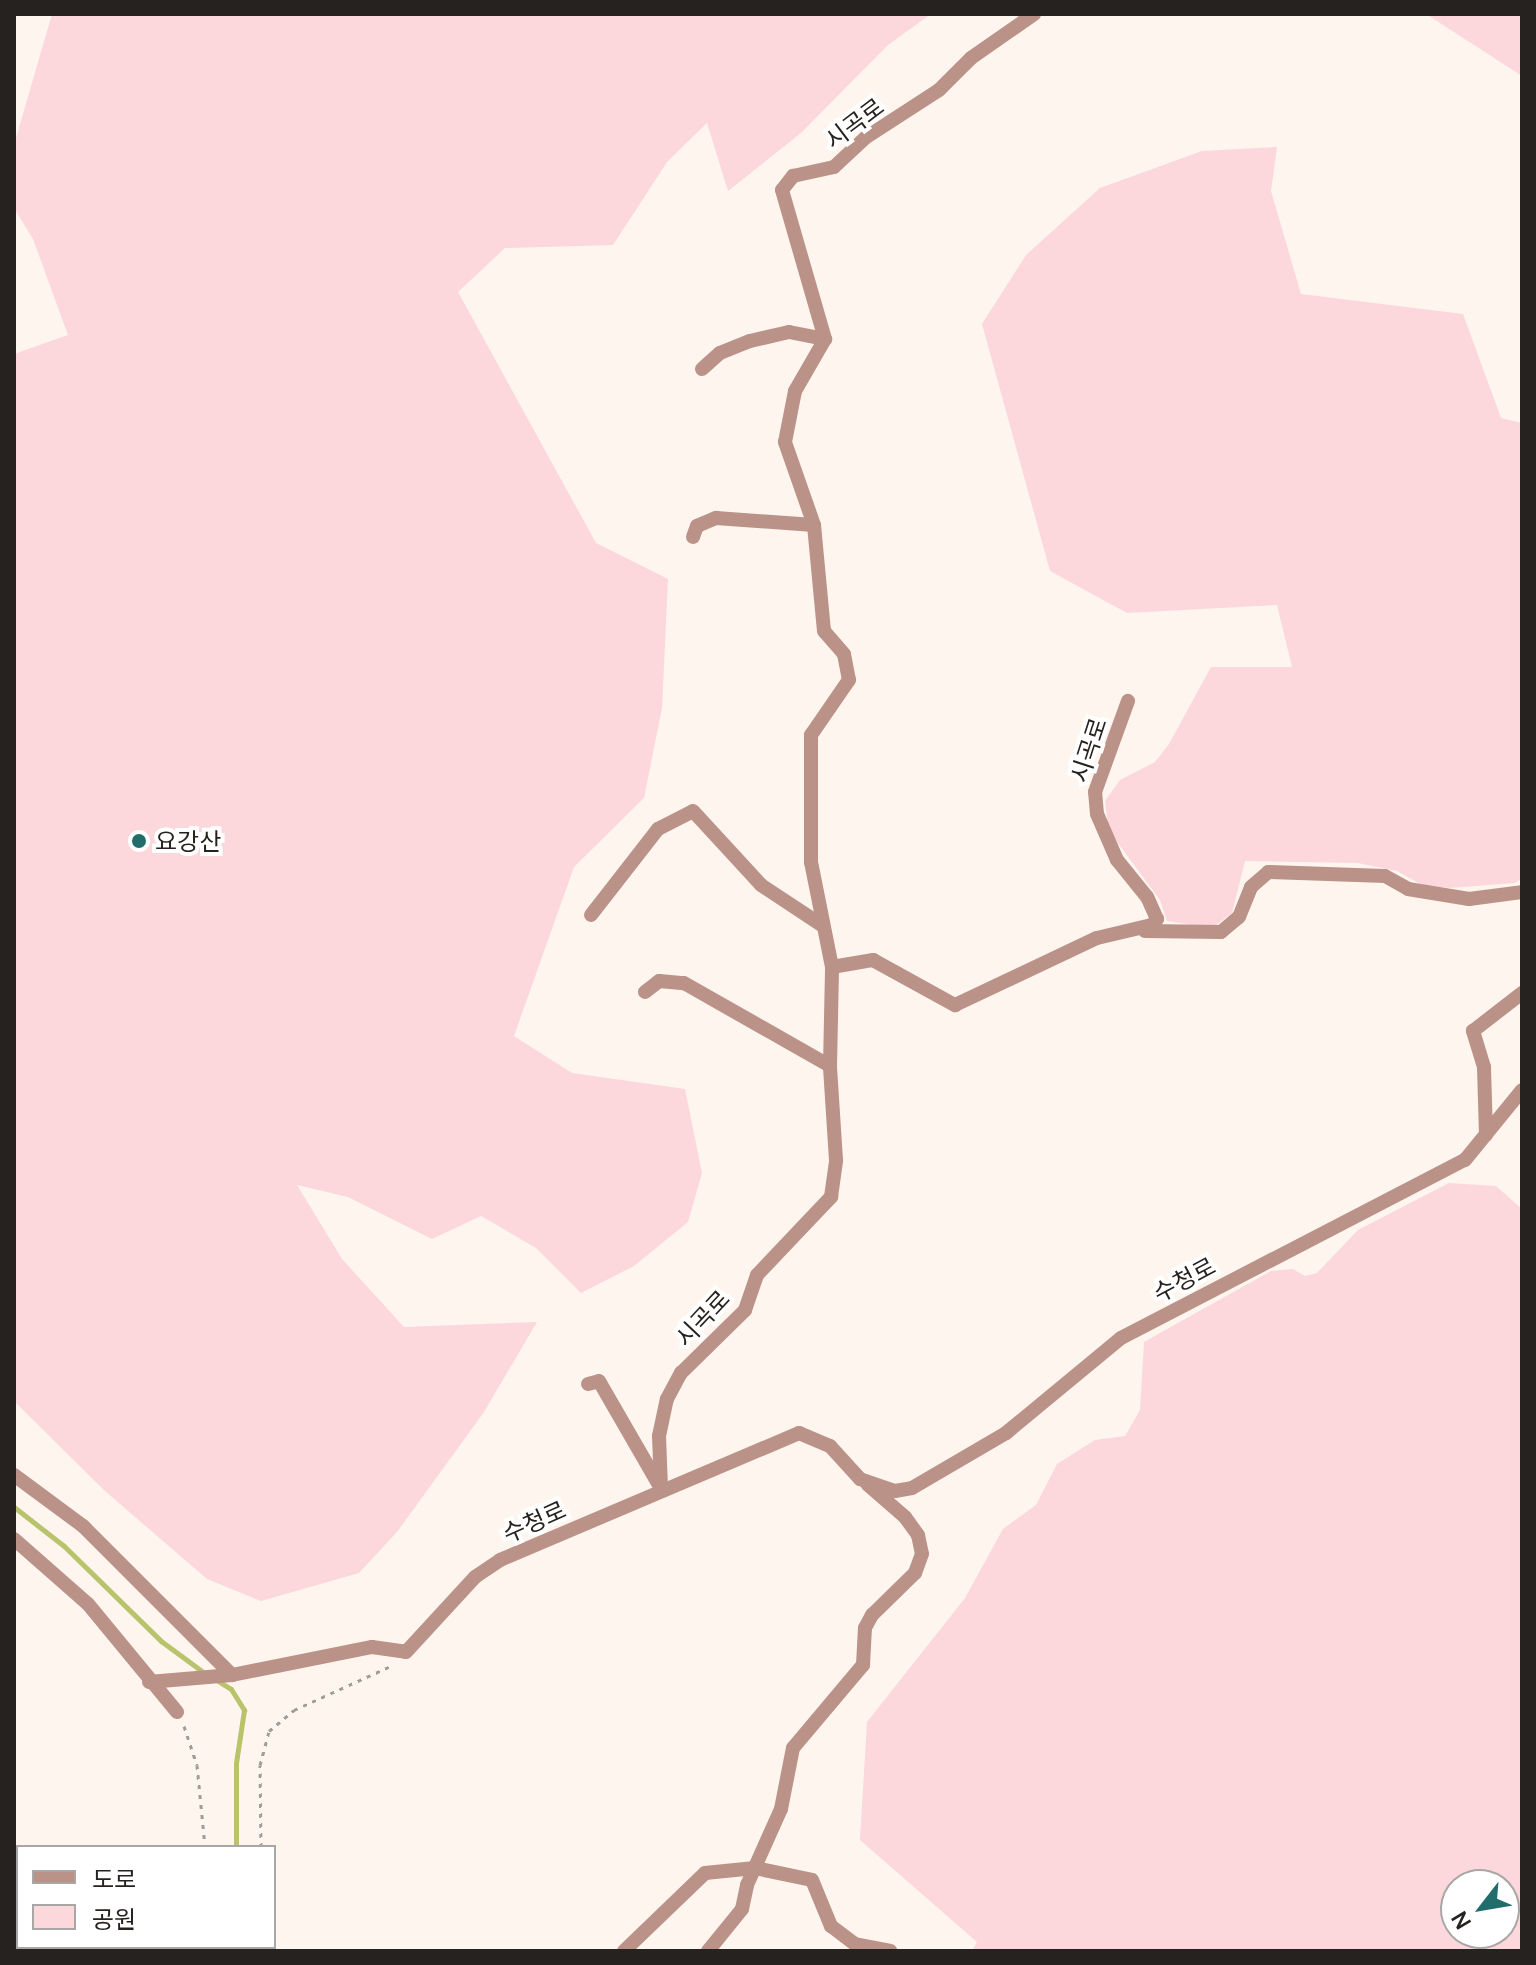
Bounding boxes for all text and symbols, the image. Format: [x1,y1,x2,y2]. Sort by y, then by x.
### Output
street label: 시곡로 [819,92,889,154]
street label: 시곡로 [1064,714,1112,786]
place label: 요강산 [155,827,221,855]
marker: 요강산 [130,832,148,850]
street label: 수청로 [1148,1251,1220,1307]
street label: 시곡로 [669,1284,735,1352]
street label: 수청로 [498,1494,570,1548]
legend [16,1845,276,1949]
text: 도로 [92,1862,136,1895]
north arrow [1440,1869,1520,1949]
text: 공원 [92,1902,136,1935]
text: N [1444,1906,1478,1935]

